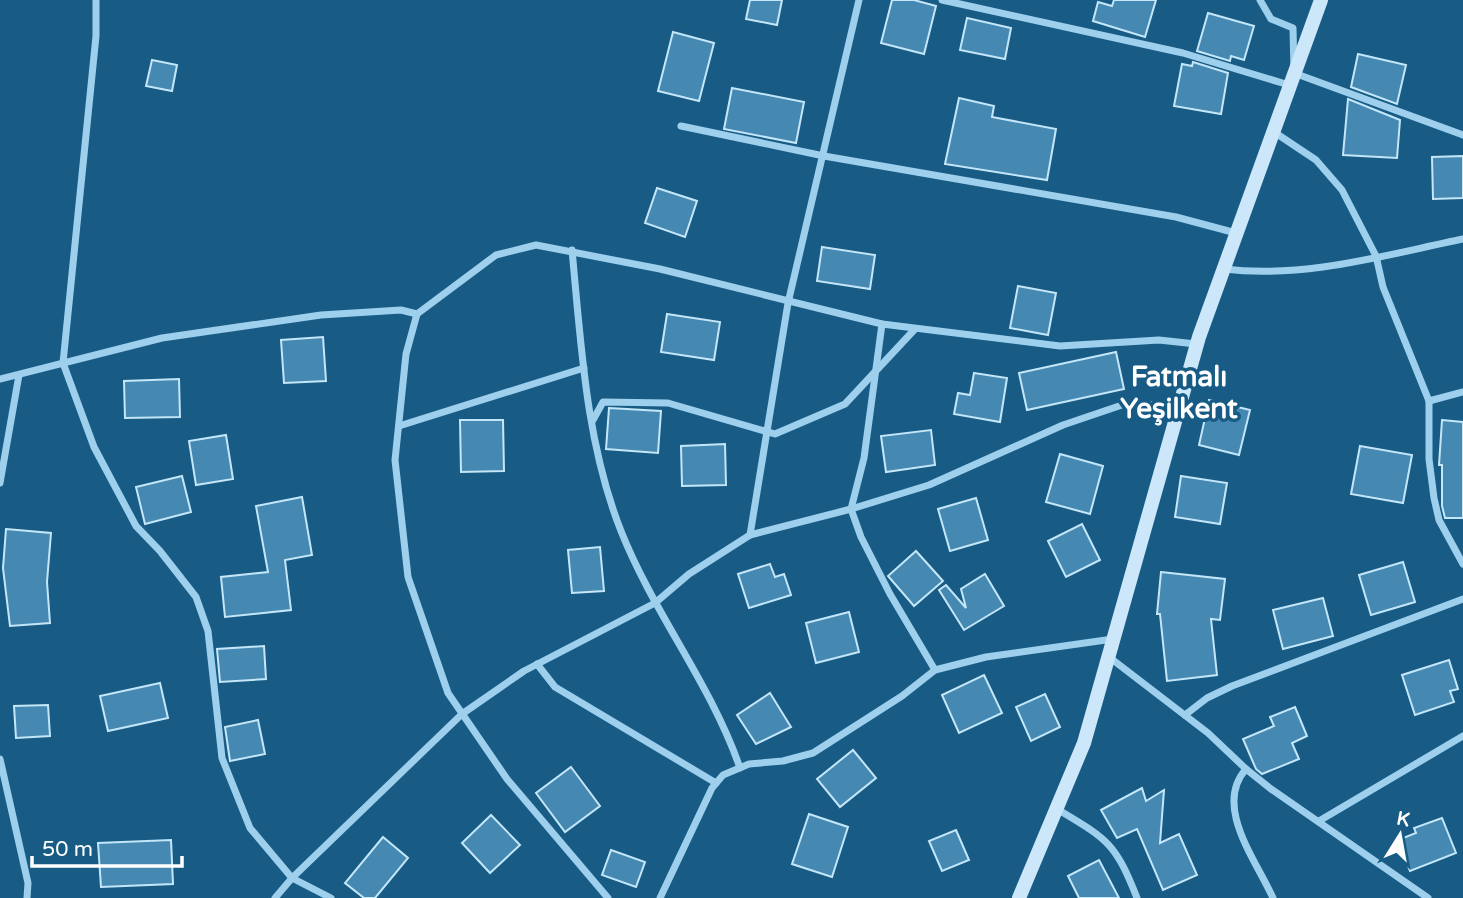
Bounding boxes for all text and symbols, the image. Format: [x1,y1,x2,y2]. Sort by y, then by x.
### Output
district label: Fatmalı Yeşilkent [1120,360,1238,426]
north arrow [1365,800,1435,870]
text: K [1395,807,1412,831]
scale bar [32,824,182,868]
text: 50 m [42,837,93,862]

